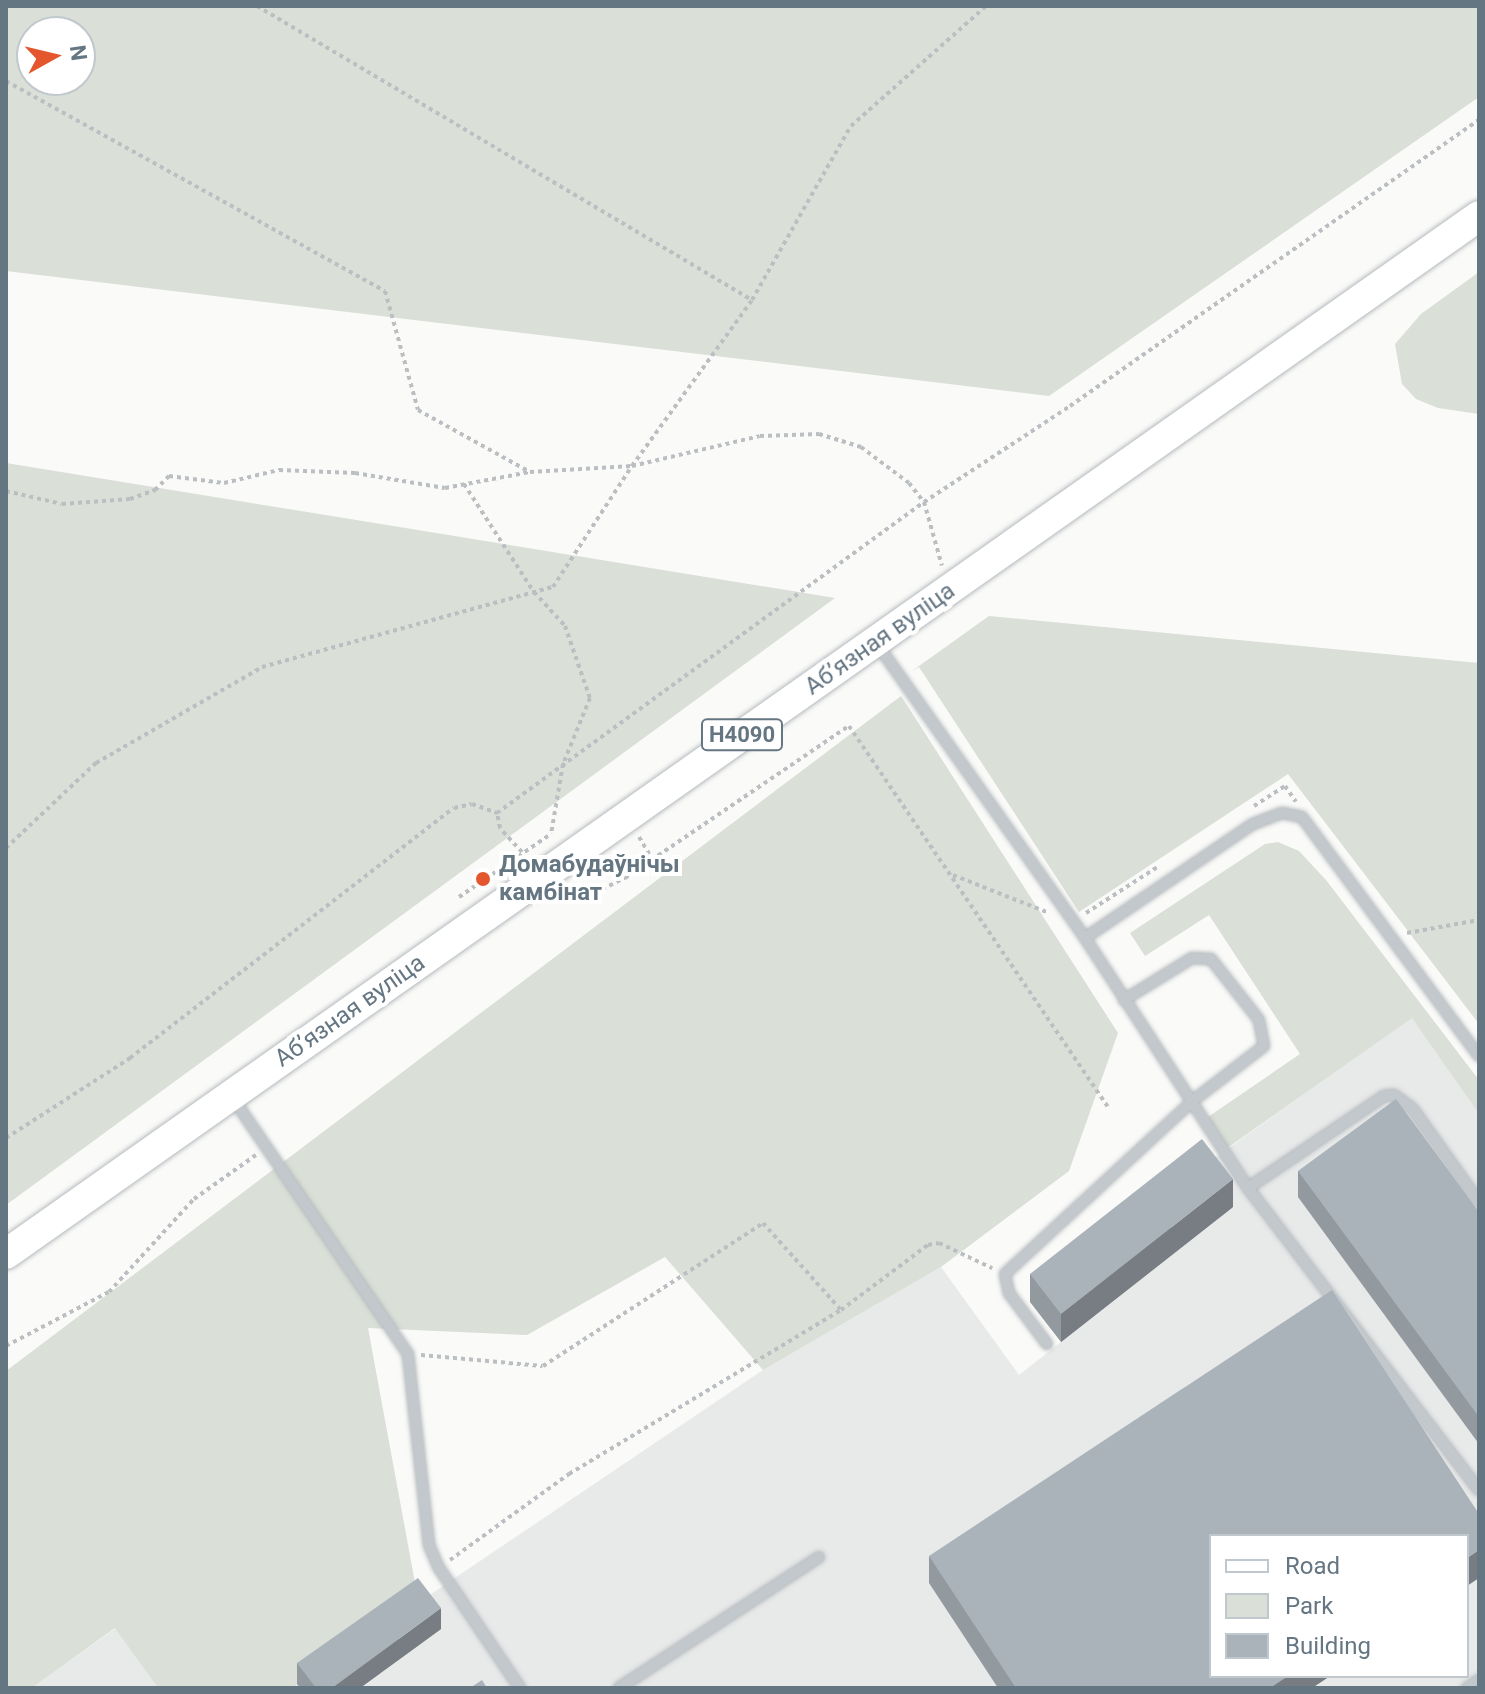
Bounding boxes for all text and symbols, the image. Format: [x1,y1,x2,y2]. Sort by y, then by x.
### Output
north arrow [16,16,96,96]
text: N [65,43,92,62]
street label: Абʼязная вуліца [799,577,961,701]
road number: Н4090 [700,717,784,753]
place label: Домабудаўнічы камбінат [499,851,680,907]
marker: Домабудаўнічы камбінат [474,870,492,888]
street label: Абʼязная вуліца [269,949,431,1073]
legend [1209,1534,1469,1678]
text: Road [1285,1552,1340,1580]
text: Park [1285,1592,1333,1620]
text: Building [1285,1632,1371,1660]

